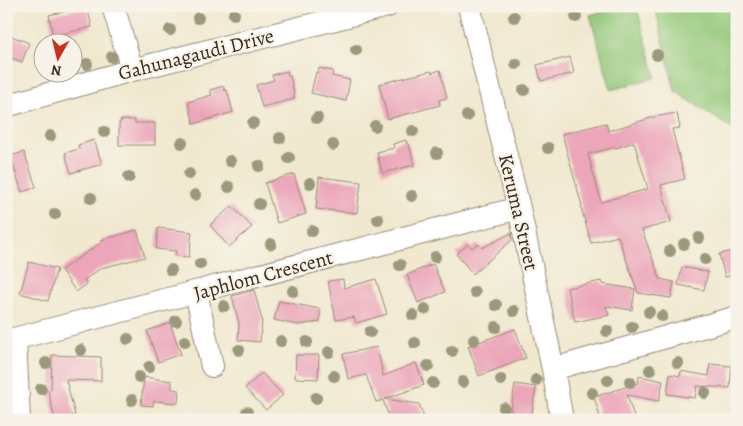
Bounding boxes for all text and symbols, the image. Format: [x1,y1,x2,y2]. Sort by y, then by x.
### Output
street label: Gahunagaudi Drive [116,22,277,87]
north arrow [32,32,82,82]
text: N [50,60,63,80]
street label: Keruma Street [492,151,545,273]
street label: Japhlom Crescent [190,244,336,307]

